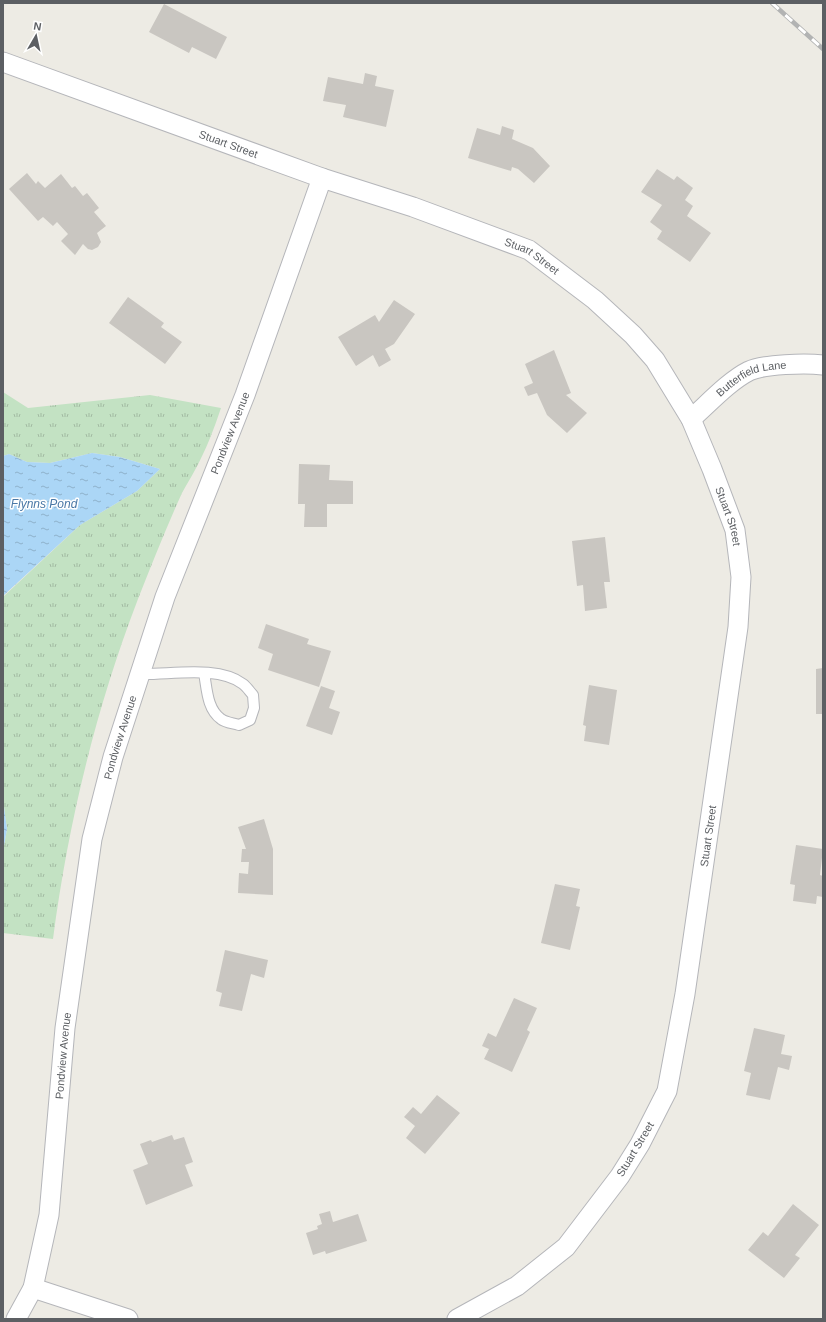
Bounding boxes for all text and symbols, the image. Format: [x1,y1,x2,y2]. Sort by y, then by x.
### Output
north arrow [16,16,56,56]
text: N [33,20,42,33]
street label: Stuart Street [197,128,260,160]
street label: Stuart Street [503,235,562,277]
street label: Butterfield Lane [714,359,787,399]
street label: Pondview Avenue [208,390,252,476]
street label: Stuart Street [713,485,743,547]
water label: Flynns Pond [11,497,78,511]
street label: Pondview Avenue [101,694,139,781]
street label: Stuart Street [698,805,718,867]
street label: Pondview Avenue [53,1011,73,1100]
street label: Stuart Street [614,1119,656,1179]

